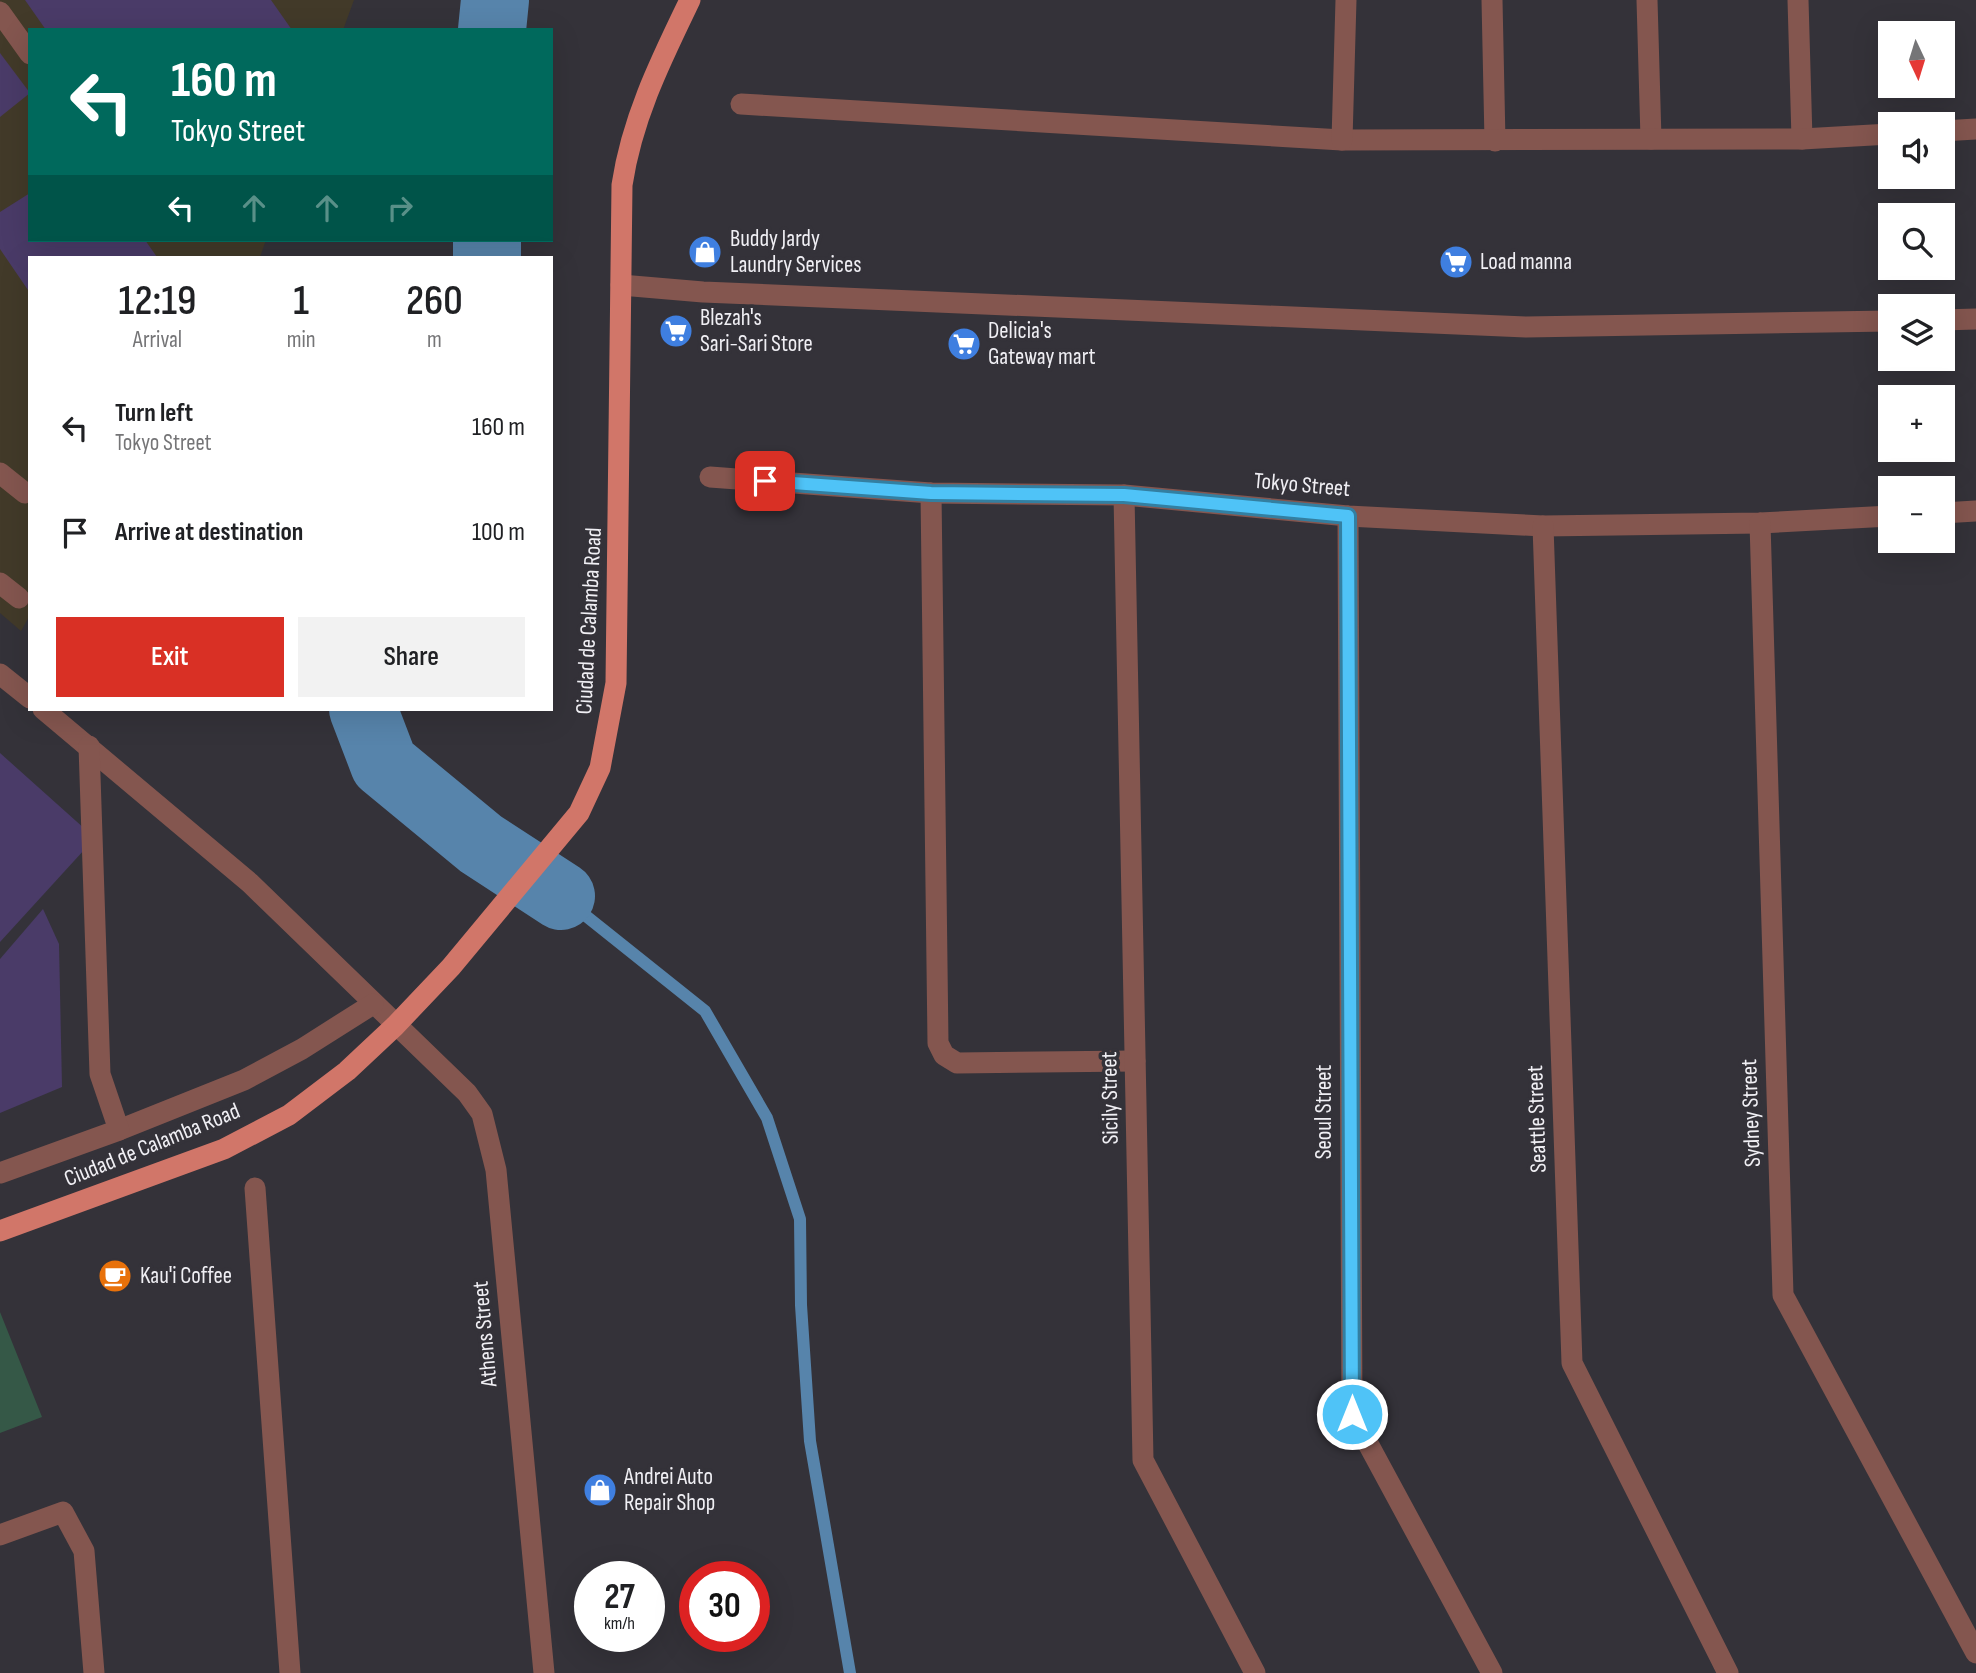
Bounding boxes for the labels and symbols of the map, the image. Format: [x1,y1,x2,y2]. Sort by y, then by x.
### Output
north arrow [1878,21,1955,98]
place label: Buddy Jardy Laundry Services [730,225,861,279]
shop icon: Buddy Jardy Laundry Services [686,233,724,271]
supermarket icon: Load manna [1437,243,1475,281]
place label: Load manna [1480,248,1572,276]
place label: Blezah's Sari-Sari Store [700,304,813,358]
supermarket icon: Blezah's Sari-Sari Store [657,312,695,350]
place label: Delicia's Gateway mart [988,317,1096,371]
supermarket icon: Delicia's Gateway mart [945,325,983,363]
pin [735,451,795,511]
street label: Tokyo Street [1253,467,1351,503]
street label: Ciudad de Calamba Road [570,527,608,715]
street label: Sicily Street [1095,1051,1125,1145]
street label: Sydney Street [1735,1059,1767,1167]
street label: Seoul Street [1310,1065,1338,1159]
street label: Seattle Street [1521,1065,1553,1173]
street label: Ciudad de Calamba Road [60,1097,244,1193]
cafe icon: Kau'i Coffee [96,1257,134,1295]
place label: Kau'i Coffee [140,1262,232,1290]
street label: Athens Street [466,1280,504,1389]
position arrow [1315,1377,1389,1451]
place label: Andrei Auto Repair Shop [623,1463,715,1517]
shop icon: Andrei Auto Repair Shop [581,1471,619,1509]
speed limit sign: 30 [679,1561,770,1652]

